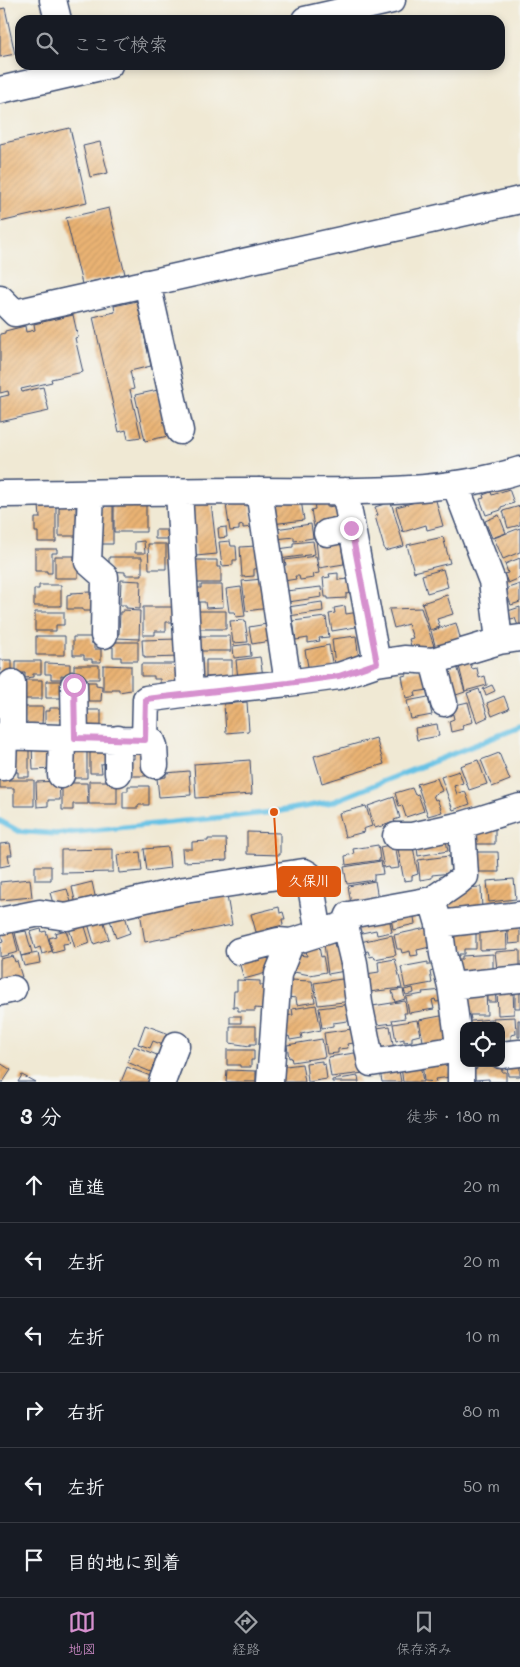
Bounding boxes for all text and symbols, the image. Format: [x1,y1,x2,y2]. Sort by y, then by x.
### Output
search box [15,15,505,70]
icon: search [33,29,61,57]
text: ここで検索 [73,31,168,56]
route end [340,517,363,540]
route start [63,674,86,697]
callout: 久保川 [278,867,340,896]
text: 久保川 [288,871,330,890]
map controls [460,1022,505,1067]
button: locate [460,1022,505,1067]
text: 3 分 [20,1102,61,1129]
text: 徒歩 · 180 m [406,1105,500,1126]
icon: ahead [20,1171,48,1199]
text: 直進 [67,1174,105,1199]
text: 20 m [463,1175,500,1196]
icon: left [20,1246,48,1274]
text: 左折 [67,1249,105,1274]
text: 20 m [463,1250,500,1271]
icon: left [20,1321,48,1349]
text: 左折 [67,1324,105,1349]
text: 10 m [465,1325,500,1346]
icon: right [20,1396,48,1424]
text: 右折 [67,1399,105,1424]
text: 80 m [463,1400,500,1421]
icon: left [20,1471,48,1499]
text: 左折 [67,1474,105,1499]
text: 50 m [463,1475,500,1496]
icon: arrive [20,1546,48,1574]
text: 目的地に到着 [67,1549,181,1574]
tab: 地図 [68,1608,96,1658]
tab: 経路 [232,1608,260,1658]
tab: 保存済み [396,1608,452,1658]

